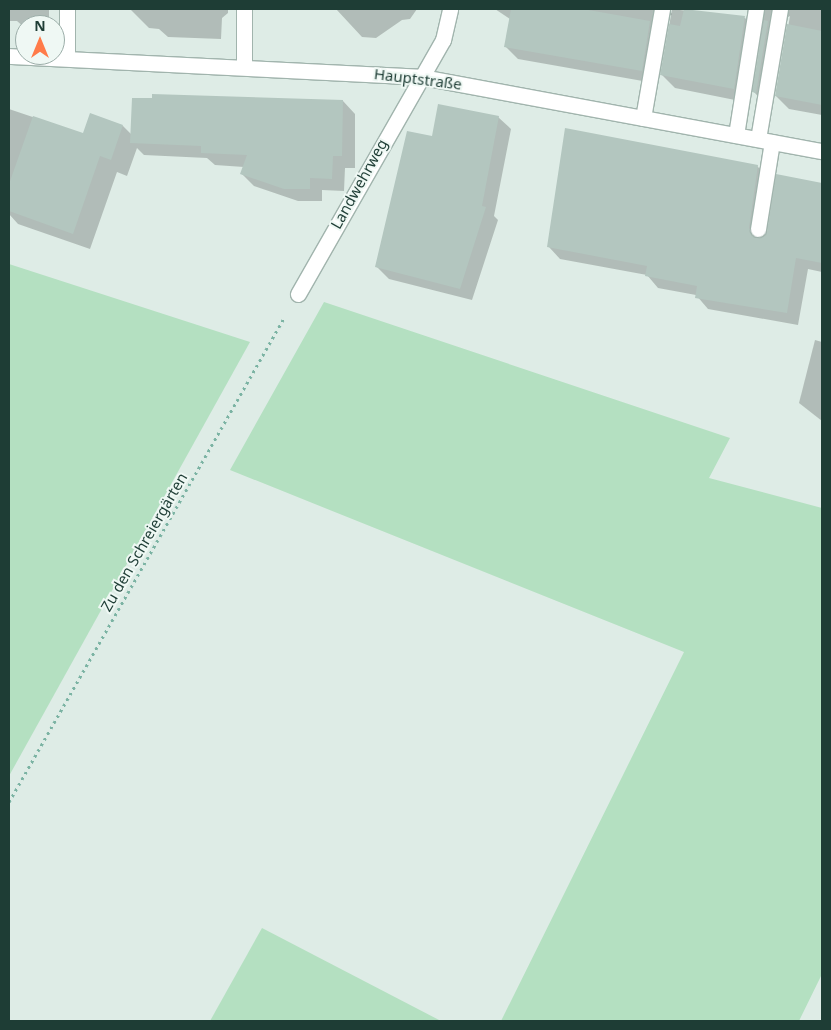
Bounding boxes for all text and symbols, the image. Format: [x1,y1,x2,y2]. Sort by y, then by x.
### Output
north arrow [15,15,65,65]
text: N [34,16,46,35]
street label: Hauptstraße [373,65,463,93]
street label: Landwehrweg [327,136,391,232]
street label: Zu den Schreiergärten [97,470,191,614]

